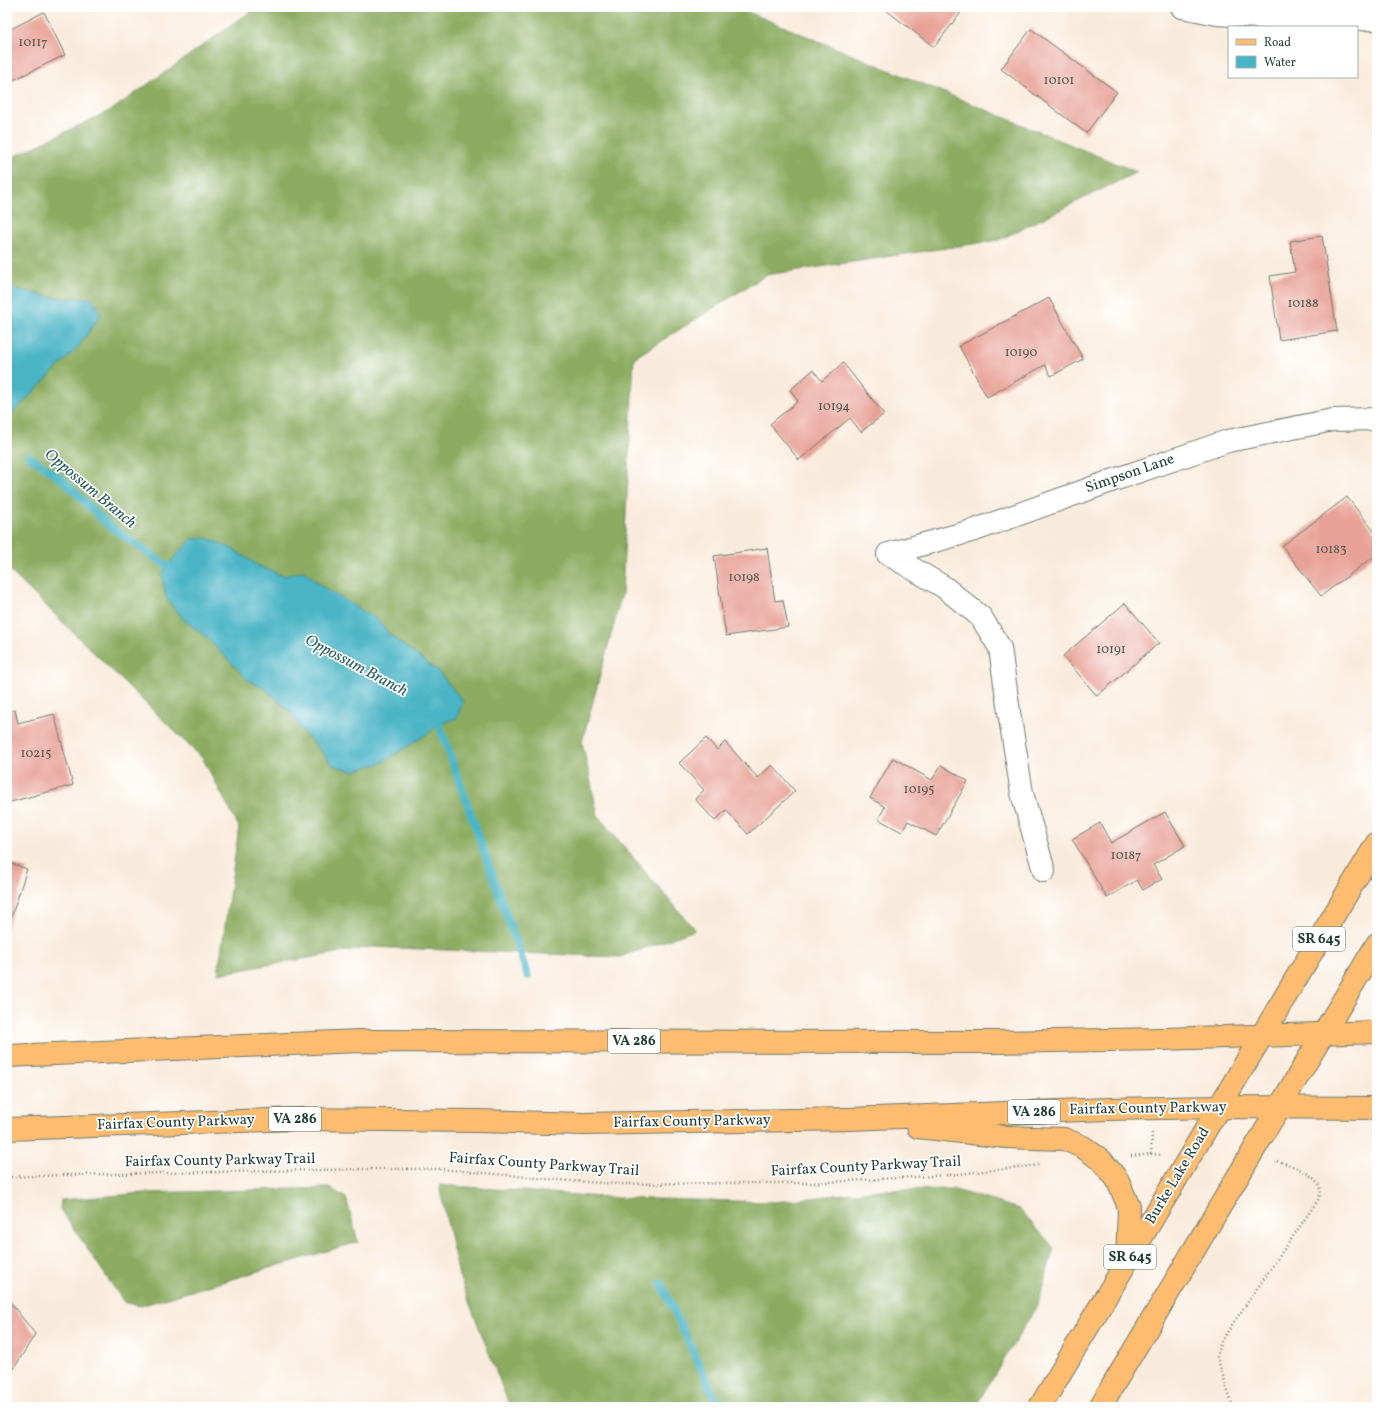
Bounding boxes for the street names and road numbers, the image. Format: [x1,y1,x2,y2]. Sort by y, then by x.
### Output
street label: Simpson Lane [1083,449,1177,499]
road number: SR 645 [1293,927,1345,951]
road number: VA 286 [608,1029,660,1053]
street label: Fairfax County Parkway [1069,1097,1227,1121]
road number: VA 286 [1008,1100,1060,1124]
road number: VA 286 [269,1107,321,1131]
street label: Fairfax County Parkway [97,1110,255,1136]
street label: Fairfax County Parkway [613,1110,771,1134]
street label: Burke Lake Road [1141,1123,1215,1229]
street label: Fairfax County Parkway Trail [448,1148,640,1182]
street label: Fairfax County Parkway Trail [124,1149,316,1173]
street label: Fairfax County Parkway Trail [770,1152,962,1182]
road number: SR 645 [1104,1245,1156,1269]

